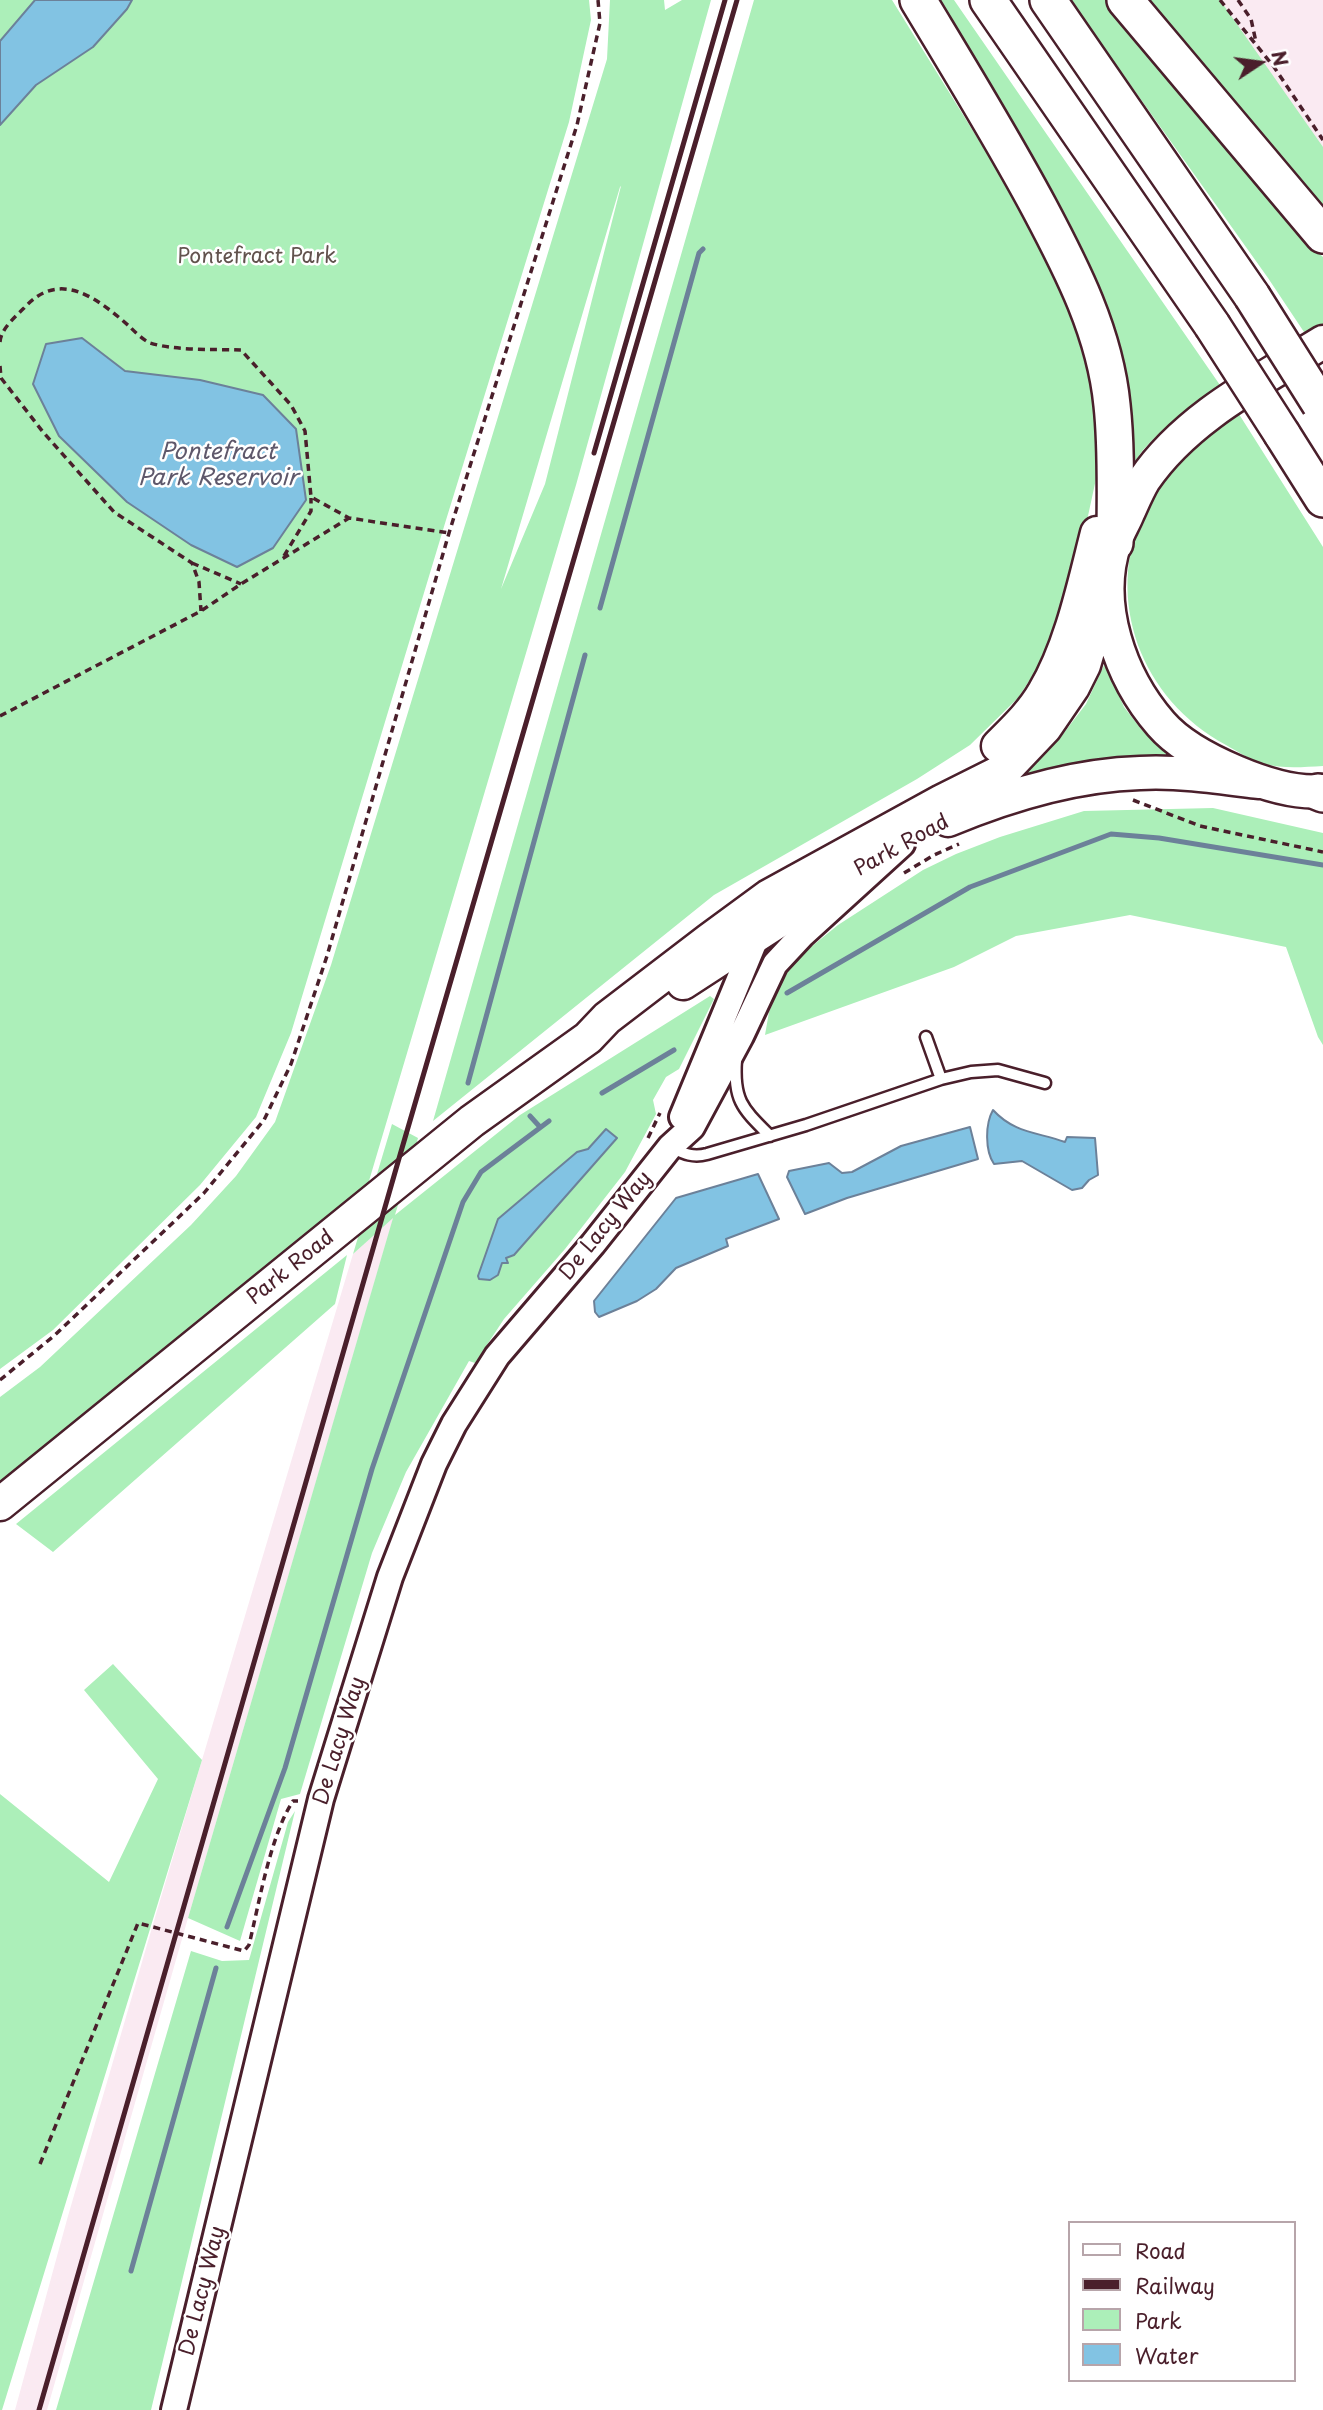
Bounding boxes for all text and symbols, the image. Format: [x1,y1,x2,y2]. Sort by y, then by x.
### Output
north arrow [1225,28,1295,98]
text: N [1265,48,1296,69]
park label: Pontefract Park [177,244,337,270]
water label: Pontefract Park Reservoir [138,439,298,493]
street label: Park Road [850,810,954,882]
street label: De Lacy Way [554,1167,658,1285]
street label: Park Road [242,1225,340,1311]
street label: De Lacy Way [309,1674,371,1808]
legend [1068,2221,1295,2382]
street label: De Lacy Way [175,2224,231,2358]
text: Road [1135,2234,1186,2266]
text: Railway [1135,2269,1215,2301]
text: Park [1135,2304,1182,2336]
text: Water [1135,2339,1198,2371]

